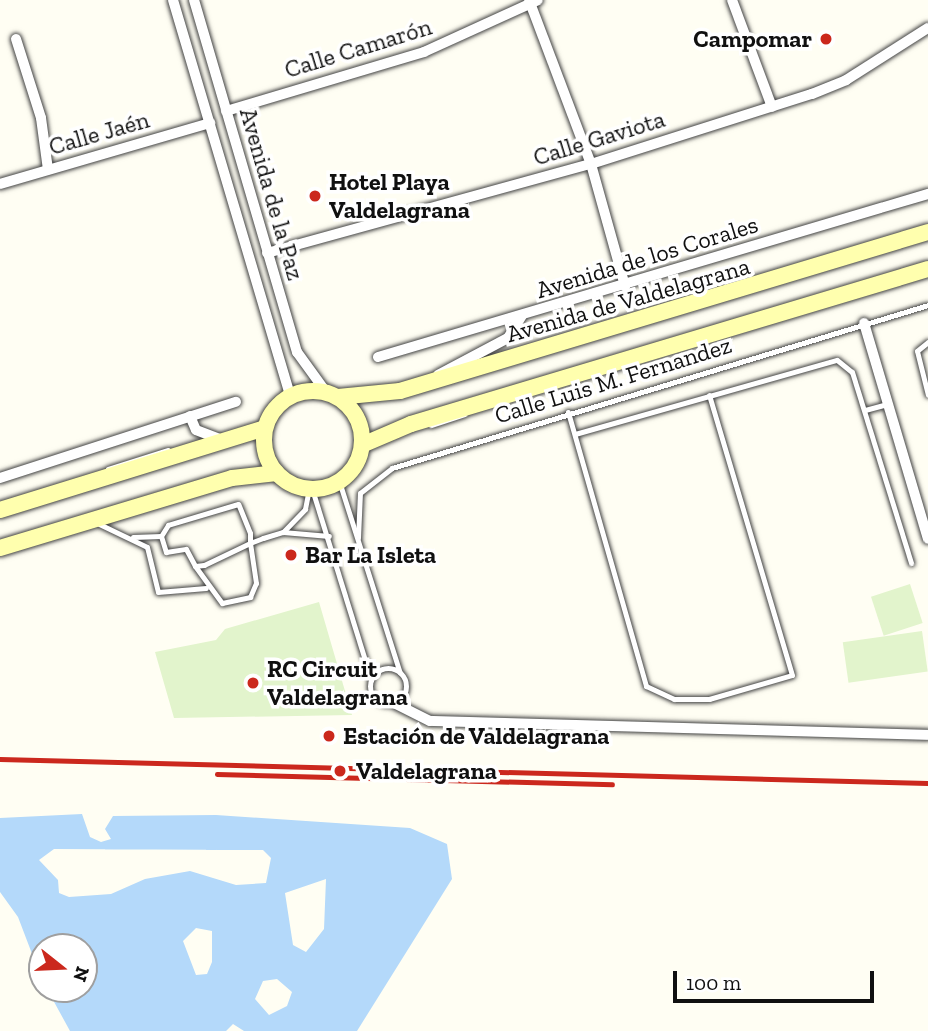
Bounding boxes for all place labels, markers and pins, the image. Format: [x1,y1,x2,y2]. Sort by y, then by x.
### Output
place label: Campomar [693,25,812,53]
marker: Campomar [818,31,834,47]
place label: Hotel Playa Valdelagrana [329,168,470,224]
marker: Hotel Playa Valdelagrana [307,188,323,204]
place label: Bar La Isleta [305,541,437,569]
marker: Bar La Isleta [283,547,299,563]
place label: RC Circuit Valdelagrana [267,655,408,711]
marker: RC Circuit Valdelagrana [245,675,261,691]
place label: Estación de Valdelagrana [343,722,610,750]
marker: Estación de Valdelagrana [321,728,337,744]
place label: Valdelagrana [356,757,497,785]
marker: Valdelagrana [330,761,350,781]

